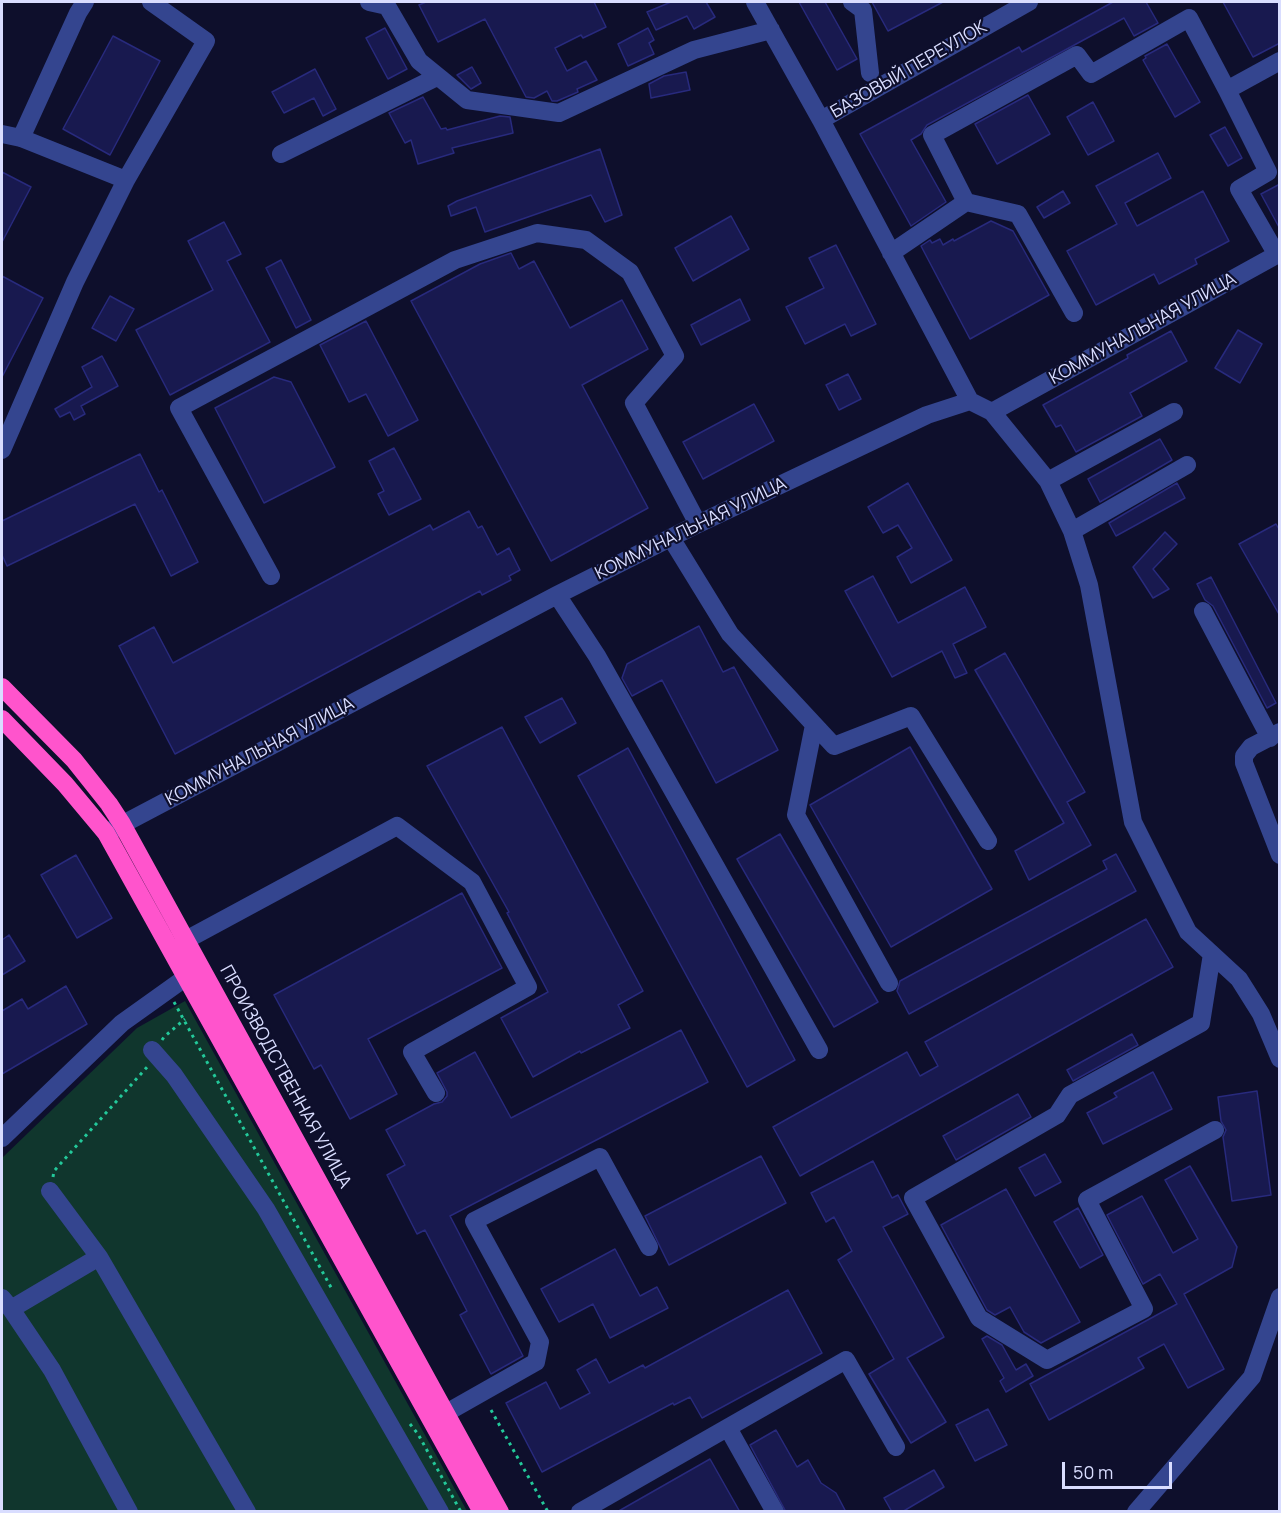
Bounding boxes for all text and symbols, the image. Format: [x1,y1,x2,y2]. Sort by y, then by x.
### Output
street label: БАЗОВЫЙ ПЕРЕУЛОК [827,17,991,123]
street label: КОММУНАЛЬНАЯ УЛИЦА [1046,269,1240,389]
street label: КОММУНАЛЬНАЯ УЛИЦА [592,473,790,585]
street label: КОММУНАЛЬНАЯ УЛИЦА [162,693,358,811]
street label: ПРОИЗВОДСТВЕННАЯ УЛИЦА [215,962,355,1192]
scale bar [1065,1450,1174,1488]
text: 50 m [1073,1460,1113,1484]

